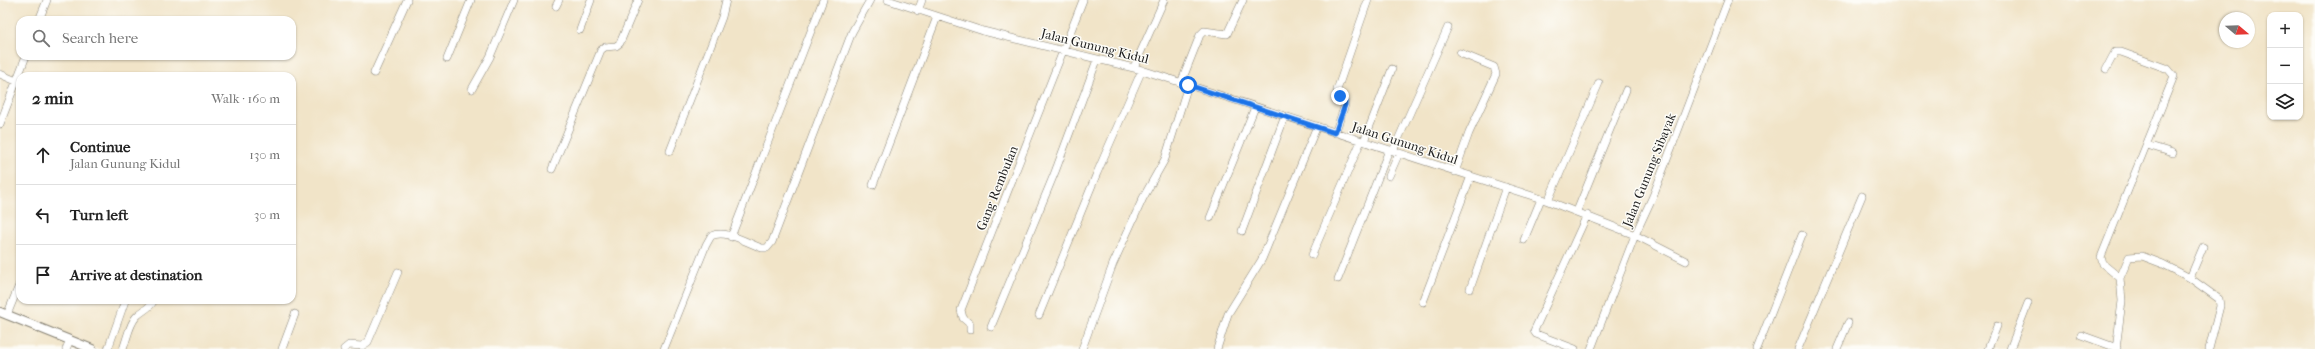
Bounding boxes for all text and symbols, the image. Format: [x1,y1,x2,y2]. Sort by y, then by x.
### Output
north arrow [2219,12,2255,48]
map controls [2267,12,2303,120]
button: + [2267,12,2303,48]
search box [16,16,296,60]
street label: Jalan Gunung Kidul [1039,25,1151,67]
icon: search [30,27,52,49]
text: Search here [62,29,138,47]
button: − [2267,48,2303,84]
route start [1179,76,1197,94]
button: layers [2267,84,2303,120]
route end [1331,87,1349,105]
text: 2 min [32,88,73,108]
text: Walk · 160 m [211,91,280,106]
street label: Jalan Gunung Sibayak [1619,111,1679,230]
street label: Jalan Gunung Kidul [1349,119,1460,167]
text: Continue [70,138,130,156]
street label: Gang Rembulan [973,143,1021,233]
icon: ahead [32,144,54,166]
text: 130 m [249,147,280,162]
text: Jalan Gunung Kidul [70,156,180,171]
icon: left [32,204,54,226]
text: Turn left [70,206,128,224]
text: 30 m [254,207,280,222]
icon: arrive [32,264,54,286]
text: Arrive at destination [70,266,202,284]

